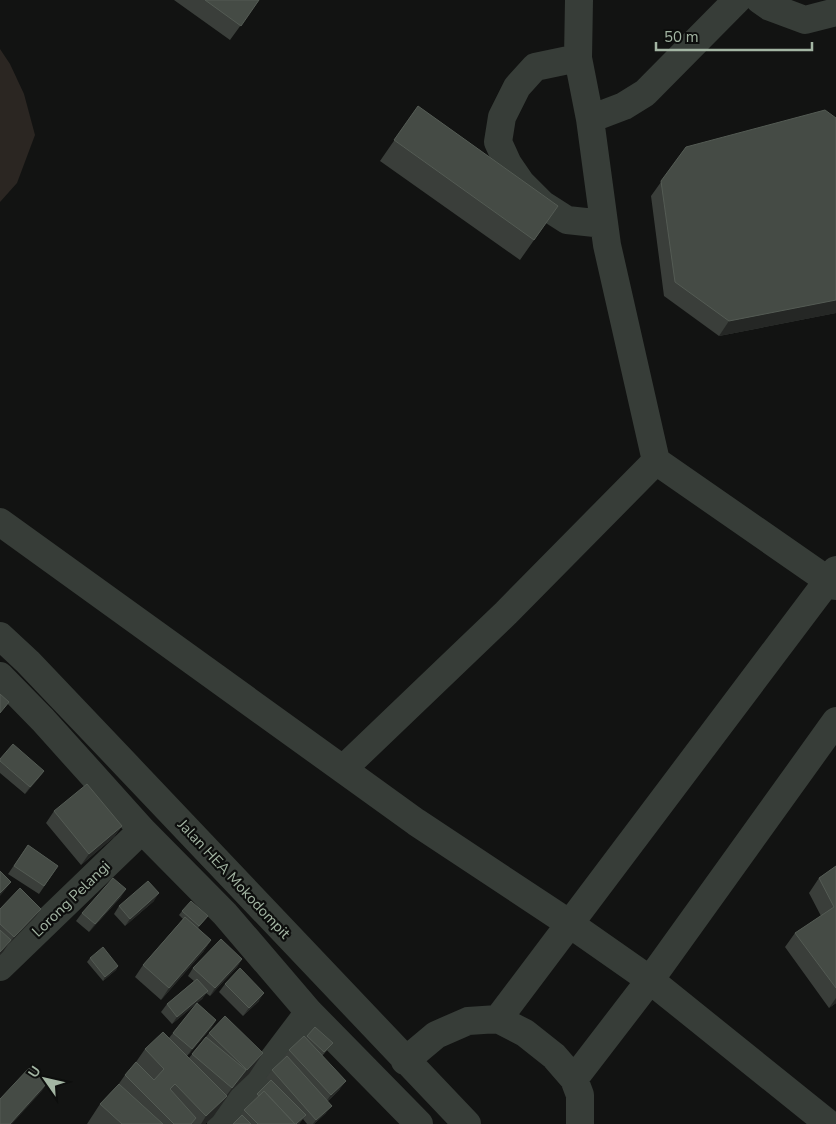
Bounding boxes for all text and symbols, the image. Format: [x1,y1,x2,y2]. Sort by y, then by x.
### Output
scale bar [656,20,812,52]
text: 50 m [664,27,699,47]
street label: Jalan HEA Mokodompit [173,814,295,944]
street label: Lorong Pelangi [28,857,114,941]
north arrow [20,1054,70,1104]
text: U [24,1062,45,1082]

